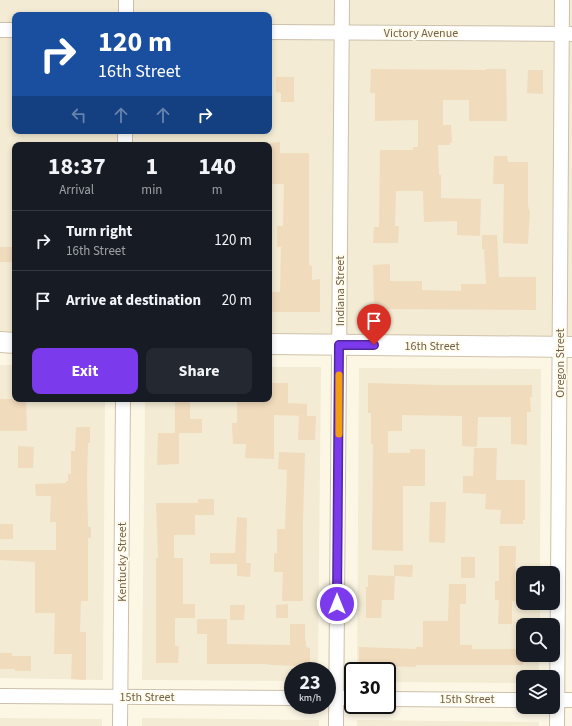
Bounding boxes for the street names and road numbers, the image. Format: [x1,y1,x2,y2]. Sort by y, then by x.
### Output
street label: Victory Avenue [384,25,458,42]
street label: Indiana Street [332,256,349,326]
street label: Oregon Street [552,328,569,398]
street label: 16th Street [405,338,459,355]
street label: Kentucky Street [114,522,131,602]
street label: 15th Street [120,689,174,706]
street label: 15th Street [440,691,494,708]

